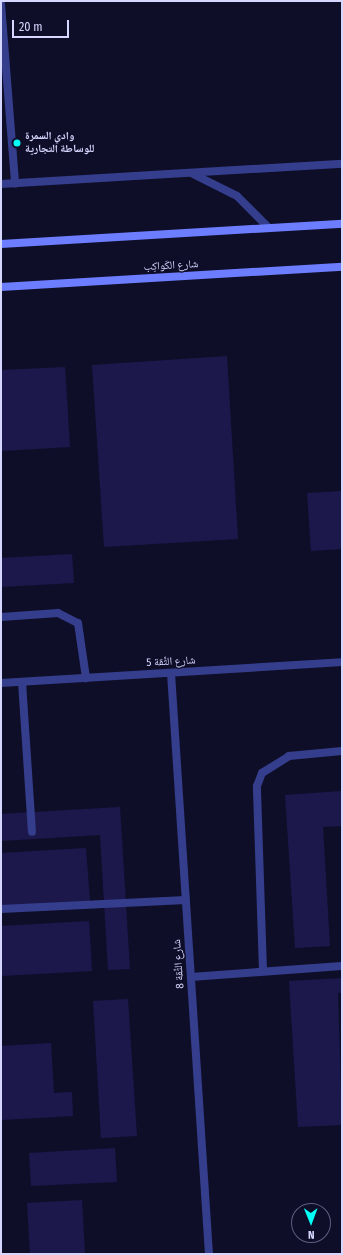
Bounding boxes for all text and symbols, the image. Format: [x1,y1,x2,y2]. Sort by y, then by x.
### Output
scale bar [14,12,71,38]
text: 20 m [19,20,43,34]
place label: وادي السمرة للوساطة التجارية [25,130,94,156]
marker: وادي السمرة للوساطة التجارية [12,138,22,148]
street label: شارع الكَواكِب [143,258,199,274]
street label: شارع الثِّقة 5 [146,654,196,670]
street label: شارع الثِّقة 8 [171,939,187,989]
north arrow [291,1203,331,1243]
text: N [308,1228,315,1241]

